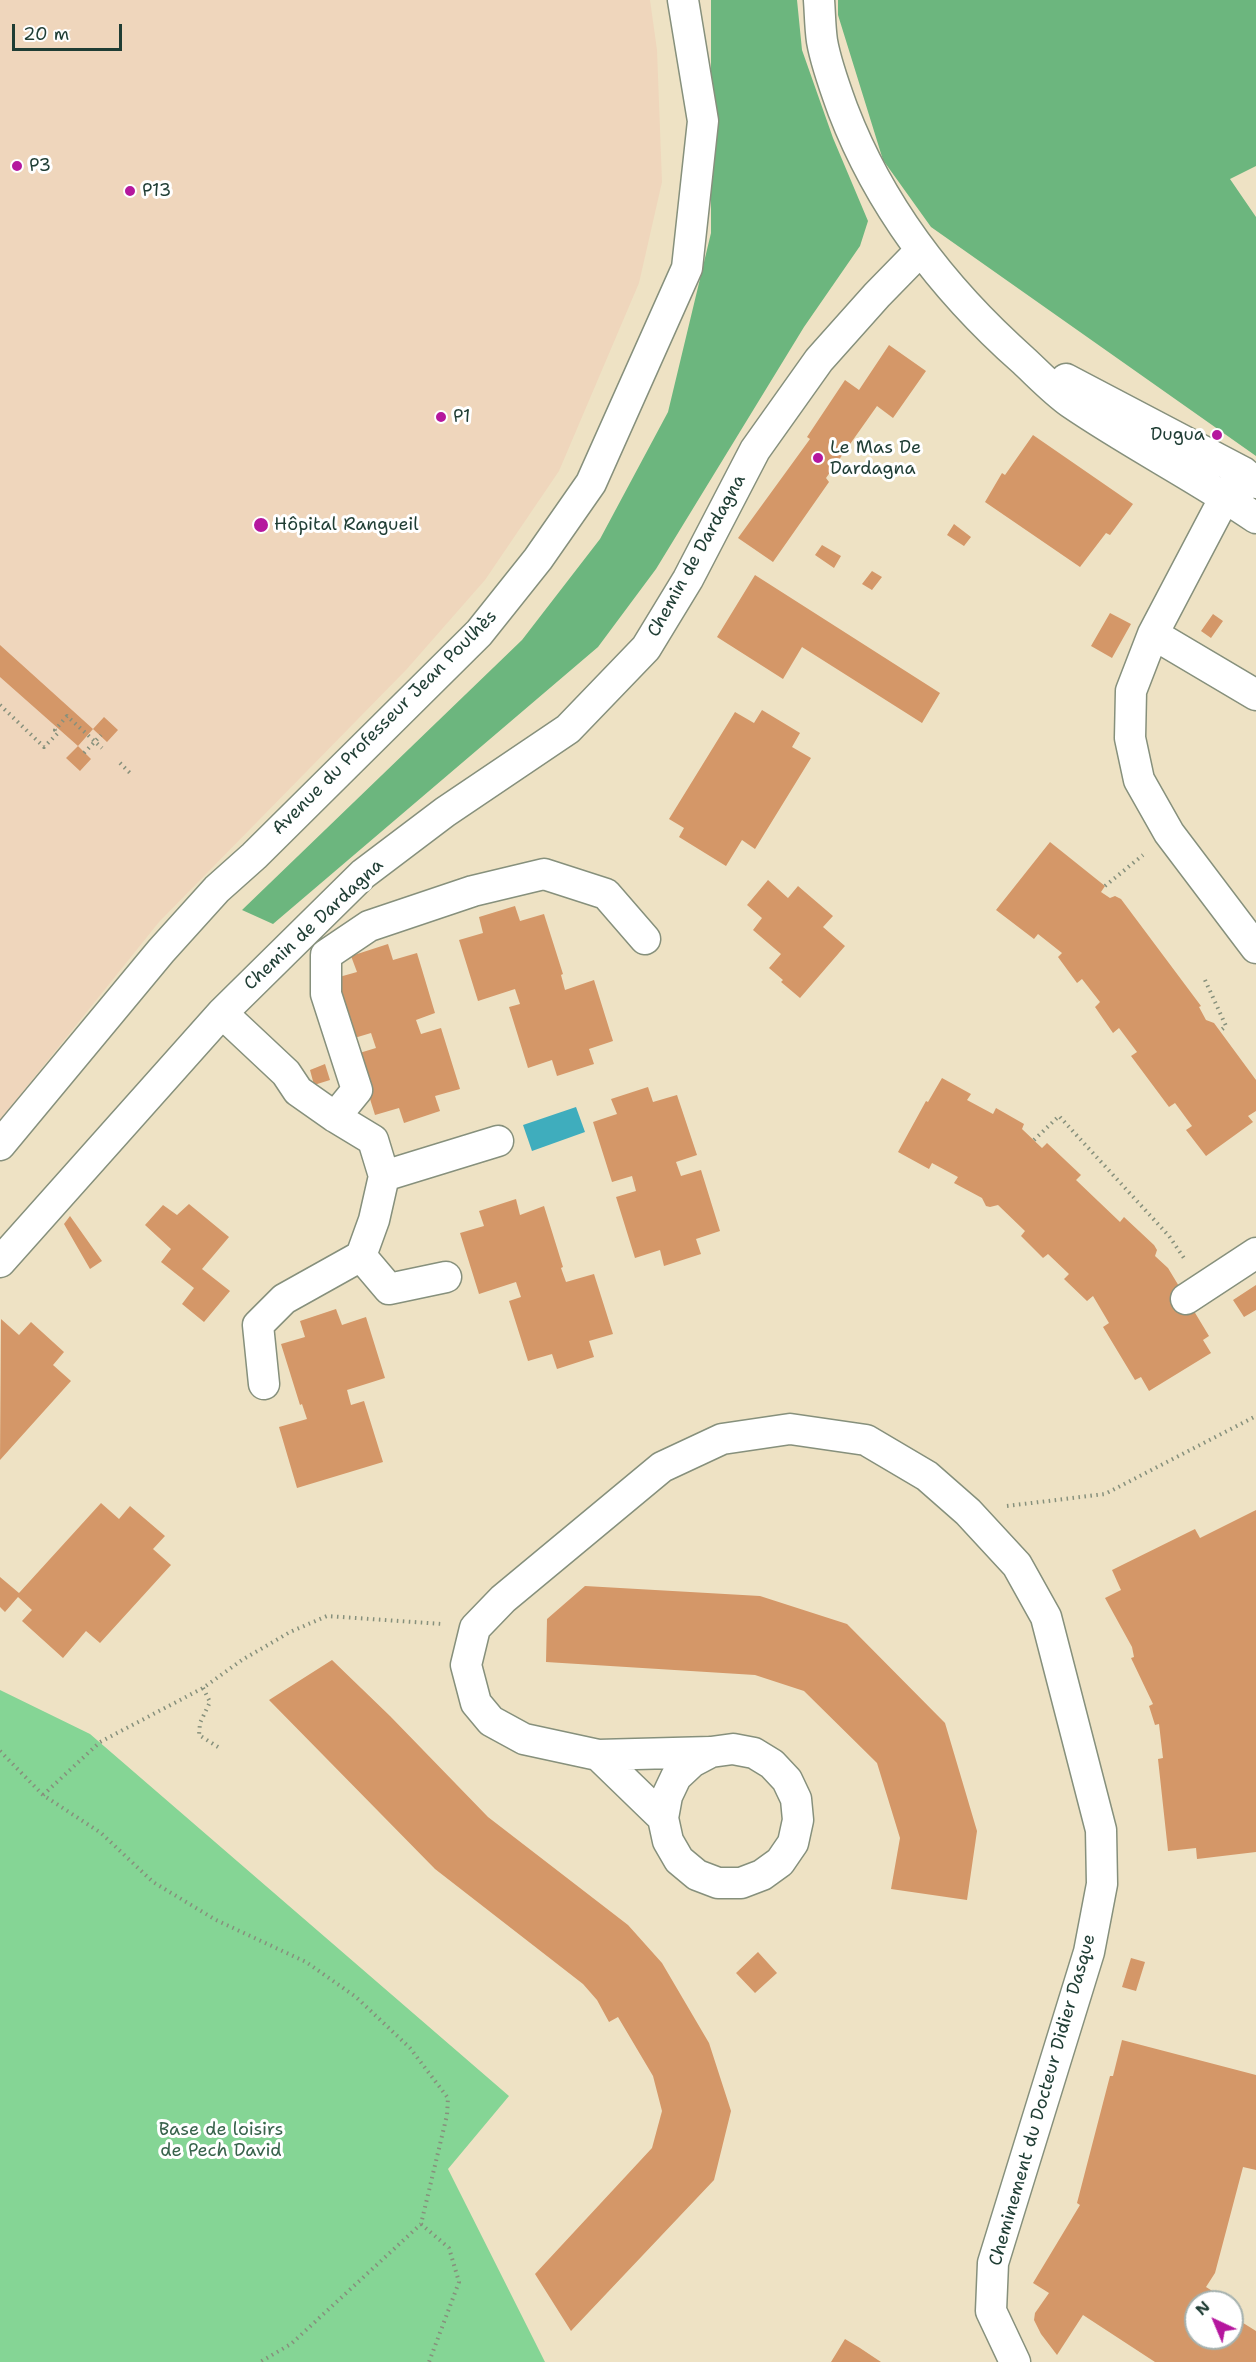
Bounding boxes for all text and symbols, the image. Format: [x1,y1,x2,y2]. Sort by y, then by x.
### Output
scale bar [15,12,124,50]
text: 20 m [23,22,69,46]
place label: P3 [29,155,51,177]
marker: P3 [10,159,24,173]
place label: P13 [142,180,171,202]
marker: P13 [123,184,137,198]
place label: P1 [453,406,471,428]
marker: P1 [434,410,448,424]
place label: Dugua [1150,424,1205,446]
marker: Dugua [1210,428,1224,442]
place label: Le Mas De Dardagna [830,437,921,480]
marker: Le Mas De Dardagna [811,451,825,465]
street label: Chemin de Dardagna [643,471,751,641]
place label: Hôpital Rangueil [274,514,419,536]
marker: Hôpital Rangueil [252,516,270,534]
street label: Avenue du Professeur Jean Poulhès [268,606,502,840]
street label: Chemin de Dardagna [240,855,388,995]
street label: Cheminement du Docteur Didier Dasque [985,1932,1101,2268]
park label: Base de loisirs de Pech David [159,2119,283,2162]
north arrow [1184,2290,1244,2350]
text: N [1191,2296,1214,2320]

